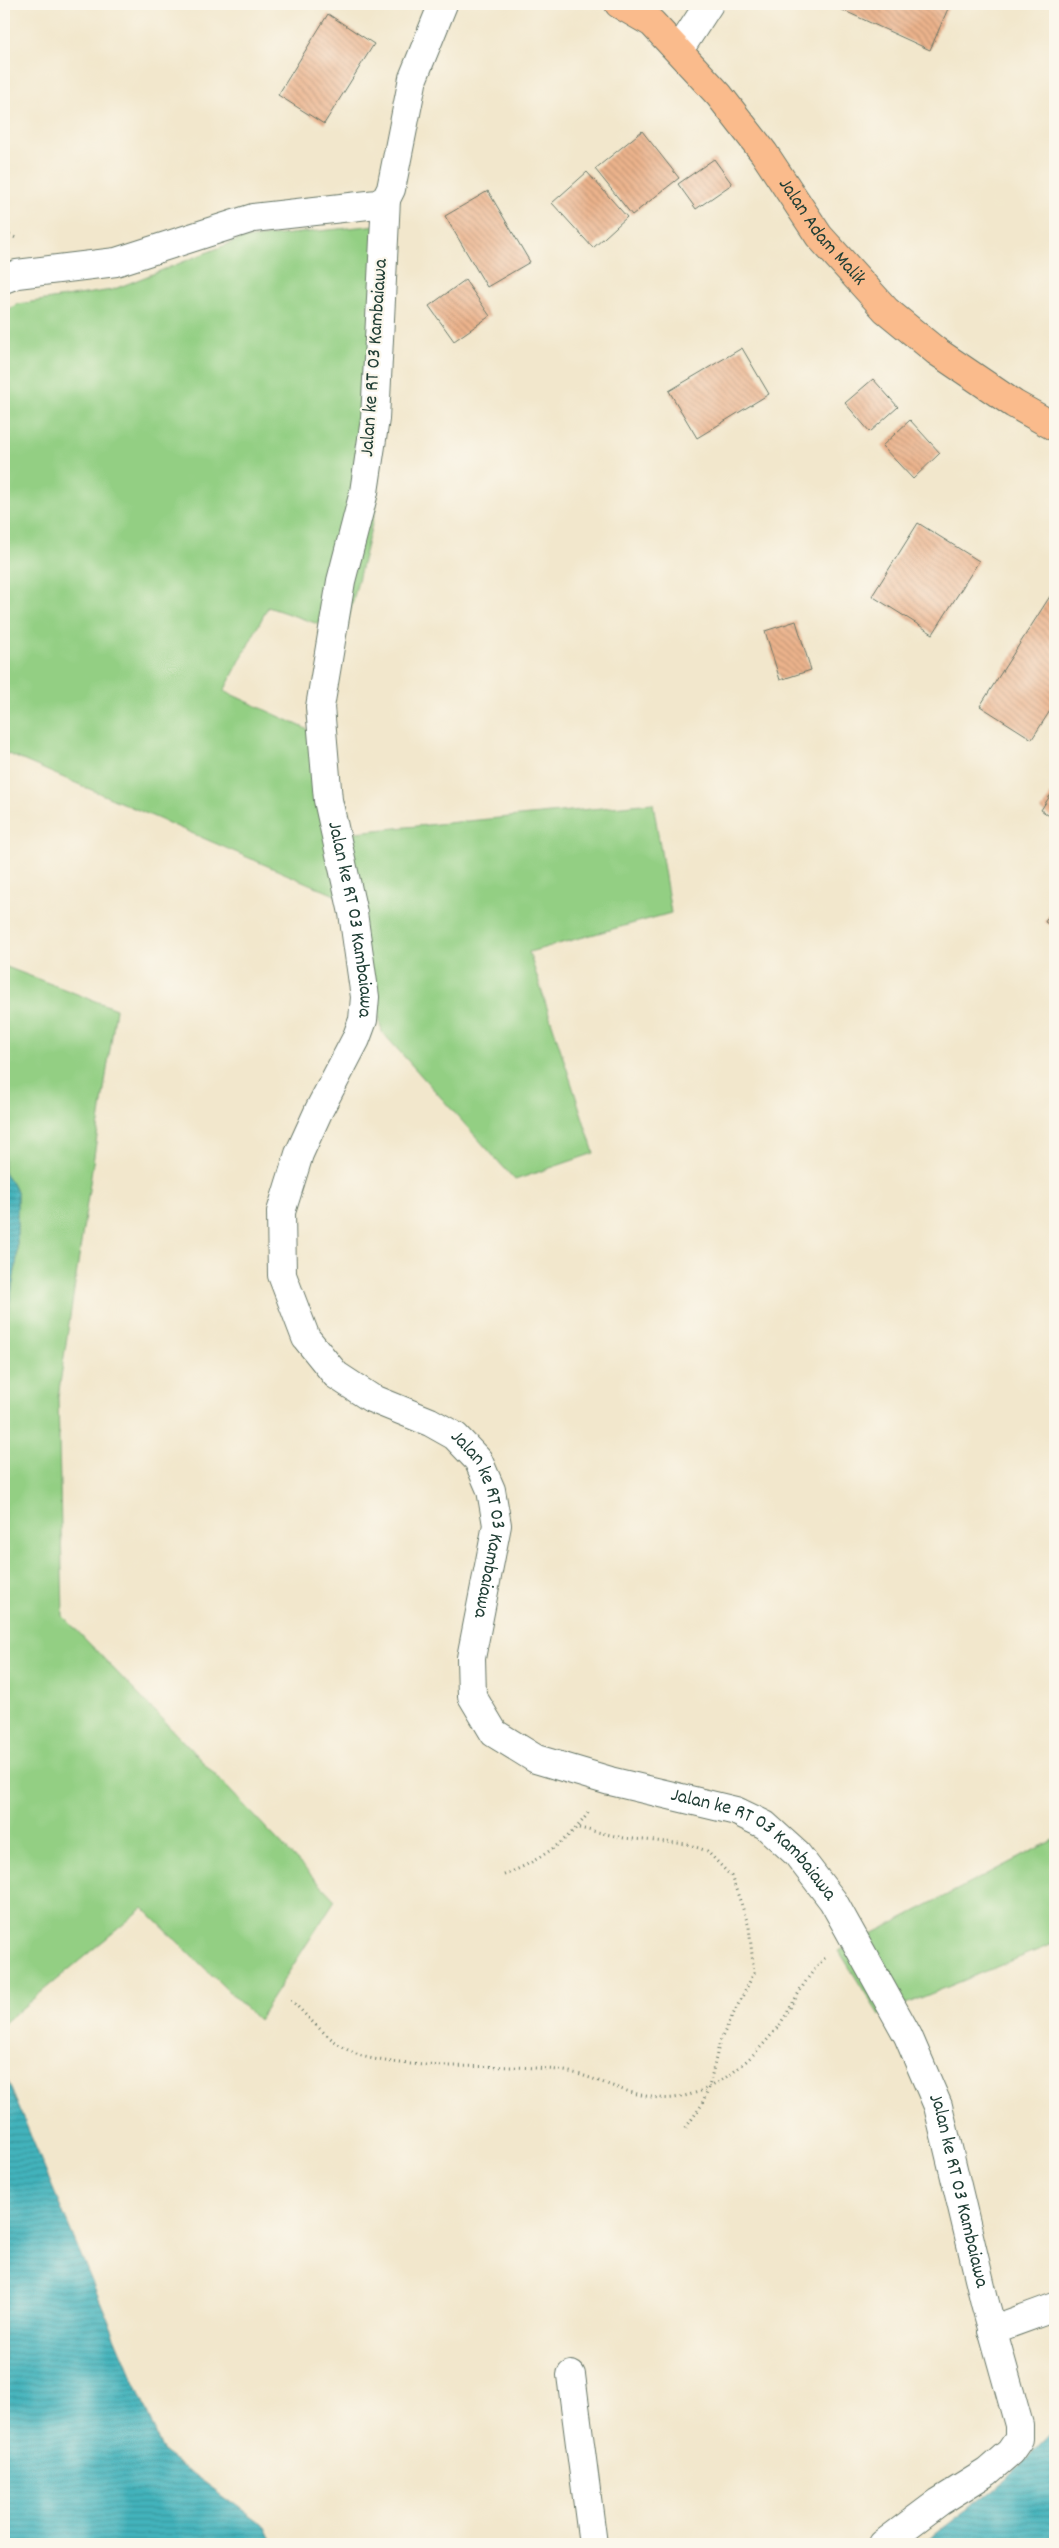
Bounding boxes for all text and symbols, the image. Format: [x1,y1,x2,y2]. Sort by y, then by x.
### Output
street label: Jalan Adam Malik [771,173,872,293]
street label: Jalan ke RT 03 Kambaiawa [354,257,396,458]
street label: Jalan ke RT 03 Kambaiawa [319,819,379,1019]
street label: Jalan ke RT 03 Kambaiawa [443,1424,511,1621]
street label: Jalan ke RT 03 Kambaiawa [668,1782,843,1908]
street label: Jalan ke RT 03 Kambaiawa [920,2089,995,2291]

